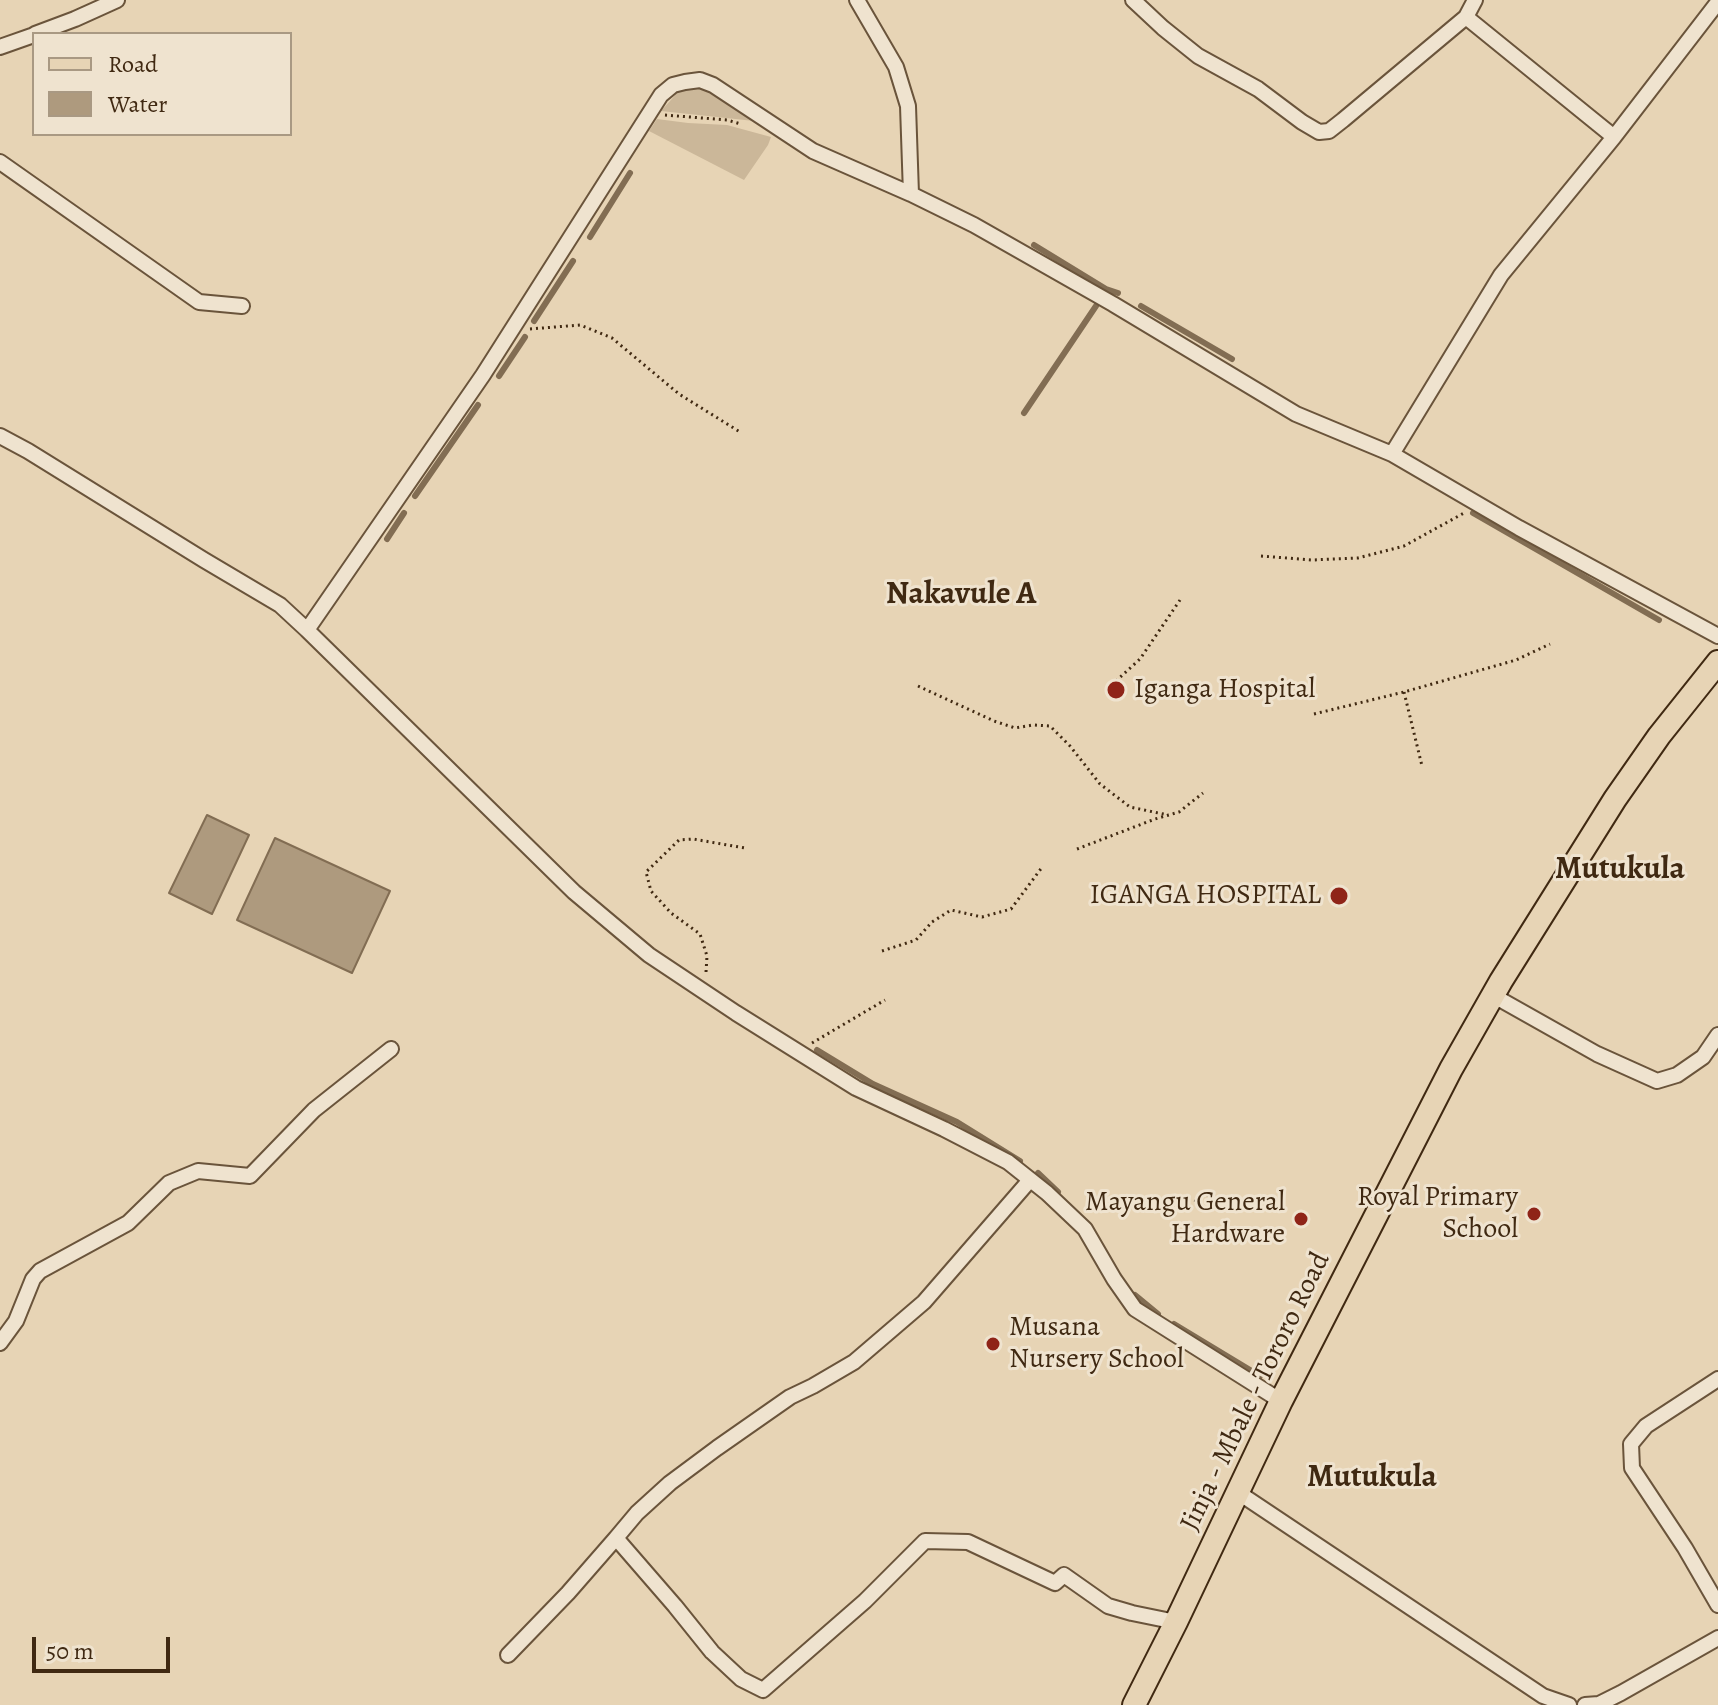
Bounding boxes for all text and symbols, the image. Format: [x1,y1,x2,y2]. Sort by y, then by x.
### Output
legend [32,32,292,136]
text: Road [108,48,158,80]
text: Water [108,88,168,120]
district label: Nakavule A [886,576,1036,614]
place label: Iganga Hospital [1134,673,1315,707]
marker: Iganga Hospital [1105,679,1127,701]
district label: Mutukula [1555,851,1685,889]
place label: IGANGA HOSPITAL [1090,879,1321,913]
marker: IGANGA HOSPITAL [1328,885,1350,907]
place label: Royal Primary School [1357,1181,1518,1247]
place label: Mayangu General Hardware [1085,1186,1285,1252]
marker: Royal Primary School [1525,1205,1543,1223]
marker: Mayangu General Hardware [1292,1210,1310,1228]
street label: Jinja - Mbale - Tororo Road [1174,1247,1338,1537]
place label: Musana Nursery School [1009,1311,1184,1377]
marker: Musana Nursery School [984,1335,1002,1353]
district label: Mutukula [1307,1459,1437,1497]
scale bar [36,1621,174,1671]
text: 50 m [46,1635,94,1667]

